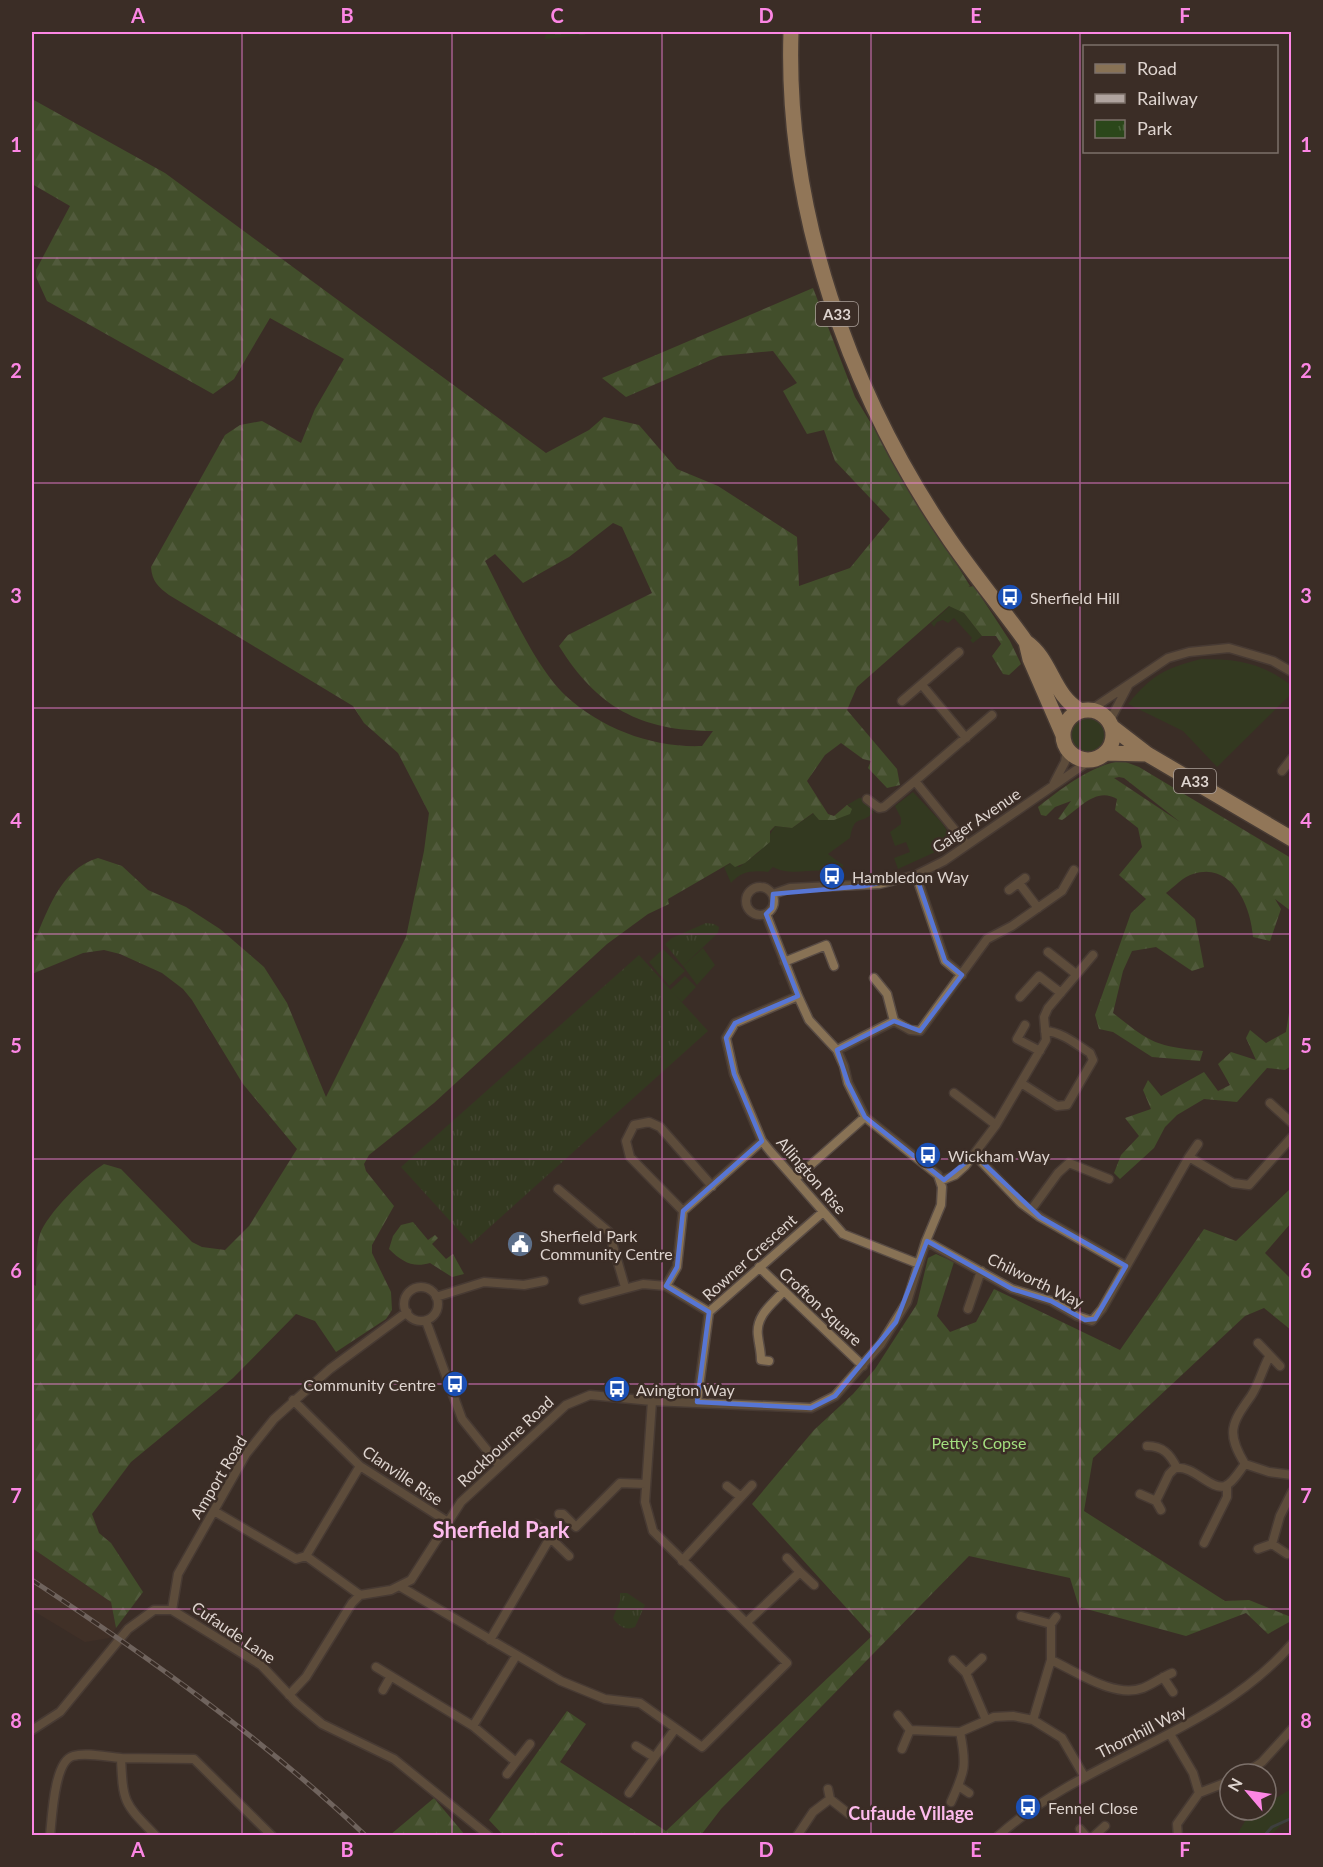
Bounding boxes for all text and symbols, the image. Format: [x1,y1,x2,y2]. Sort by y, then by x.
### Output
text: A [130,3,145,27]
text: B [340,3,354,27]
text: C [550,3,564,27]
text: D [758,3,774,27]
text: E [970,3,982,27]
text: F [1179,3,1191,27]
legend [1083,45,1278,153]
text: Road [1137,57,1177,79]
text: Railway [1137,87,1198,109]
text: Park [1137,117,1173,139]
text: 1 [10,132,22,156]
text: 1 [1300,132,1312,156]
road number: A33 [816,302,858,326]
text: 2 [10,358,22,382]
text: 2 [1300,358,1312,382]
bus stop icon: Sherfield Hill [995,582,1025,612]
text: 3 [10,583,22,607]
text: 3 [1300,583,1312,607]
place label: Sherfield Hill [1030,588,1120,607]
road number: A33 [1174,769,1216,793]
street label: Gaiger Avenue [928,784,1024,856]
text: 4 [10,808,22,832]
text: 4 [1300,808,1312,832]
bus stop icon: Hambledon Way [817,861,847,891]
place label: Hambledon Way [852,867,970,886]
text: 5 [10,1033,22,1057]
text: 5 [1300,1033,1312,1057]
street label: Allington Rise [773,1132,851,1218]
bus stop icon: Wickham Way [913,1140,943,1170]
place label: Wickham Way [948,1146,1050,1165]
street label: Rowner Crescent [698,1210,800,1304]
place label: Sherfield Park Community Centre [540,1226,673,1263]
public building icon: Sherfield Park Community Centre [505,1229,535,1259]
street label: Chilworth Way [985,1248,1088,1312]
text: 6 [10,1258,22,1282]
text: 6 [1300,1258,1312,1282]
street label: Crofton Square [776,1263,866,1349]
bus stop icon: Community Centre [440,1369,470,1399]
bus stop icon: Avington Way [602,1374,632,1404]
place label: Community Centre [303,1375,436,1394]
place label: Avington Way [636,1380,736,1399]
street label: Rockbourne Road [453,1392,557,1490]
street label: Amport Road [186,1432,250,1522]
park label: Petty's Copse [932,1433,1026,1452]
street label: Clanville Rise [359,1441,447,1509]
text: 7 [10,1483,22,1507]
text: 7 [1300,1483,1312,1507]
district label: Sherfield Park [433,1516,570,1543]
street label: Cufaude Lane [188,1597,280,1667]
street label: Thornhill Way [1093,1700,1190,1762]
text: 8 [10,1708,22,1732]
text: 8 [1300,1708,1312,1732]
north arrow [1218,1762,1278,1822]
text: N [1223,1774,1246,1794]
bus stop icon: Fennel Close [1013,1792,1043,1822]
place label: Fennel Close [1048,1798,1138,1817]
district label: Cufaude Village [848,1802,974,1824]
text: A [130,1837,145,1861]
text: B [340,1837,354,1861]
text: C [550,1837,564,1861]
text: D [758,1837,774,1861]
text: E [970,1837,982,1861]
text: F [1179,1837,1191,1861]

